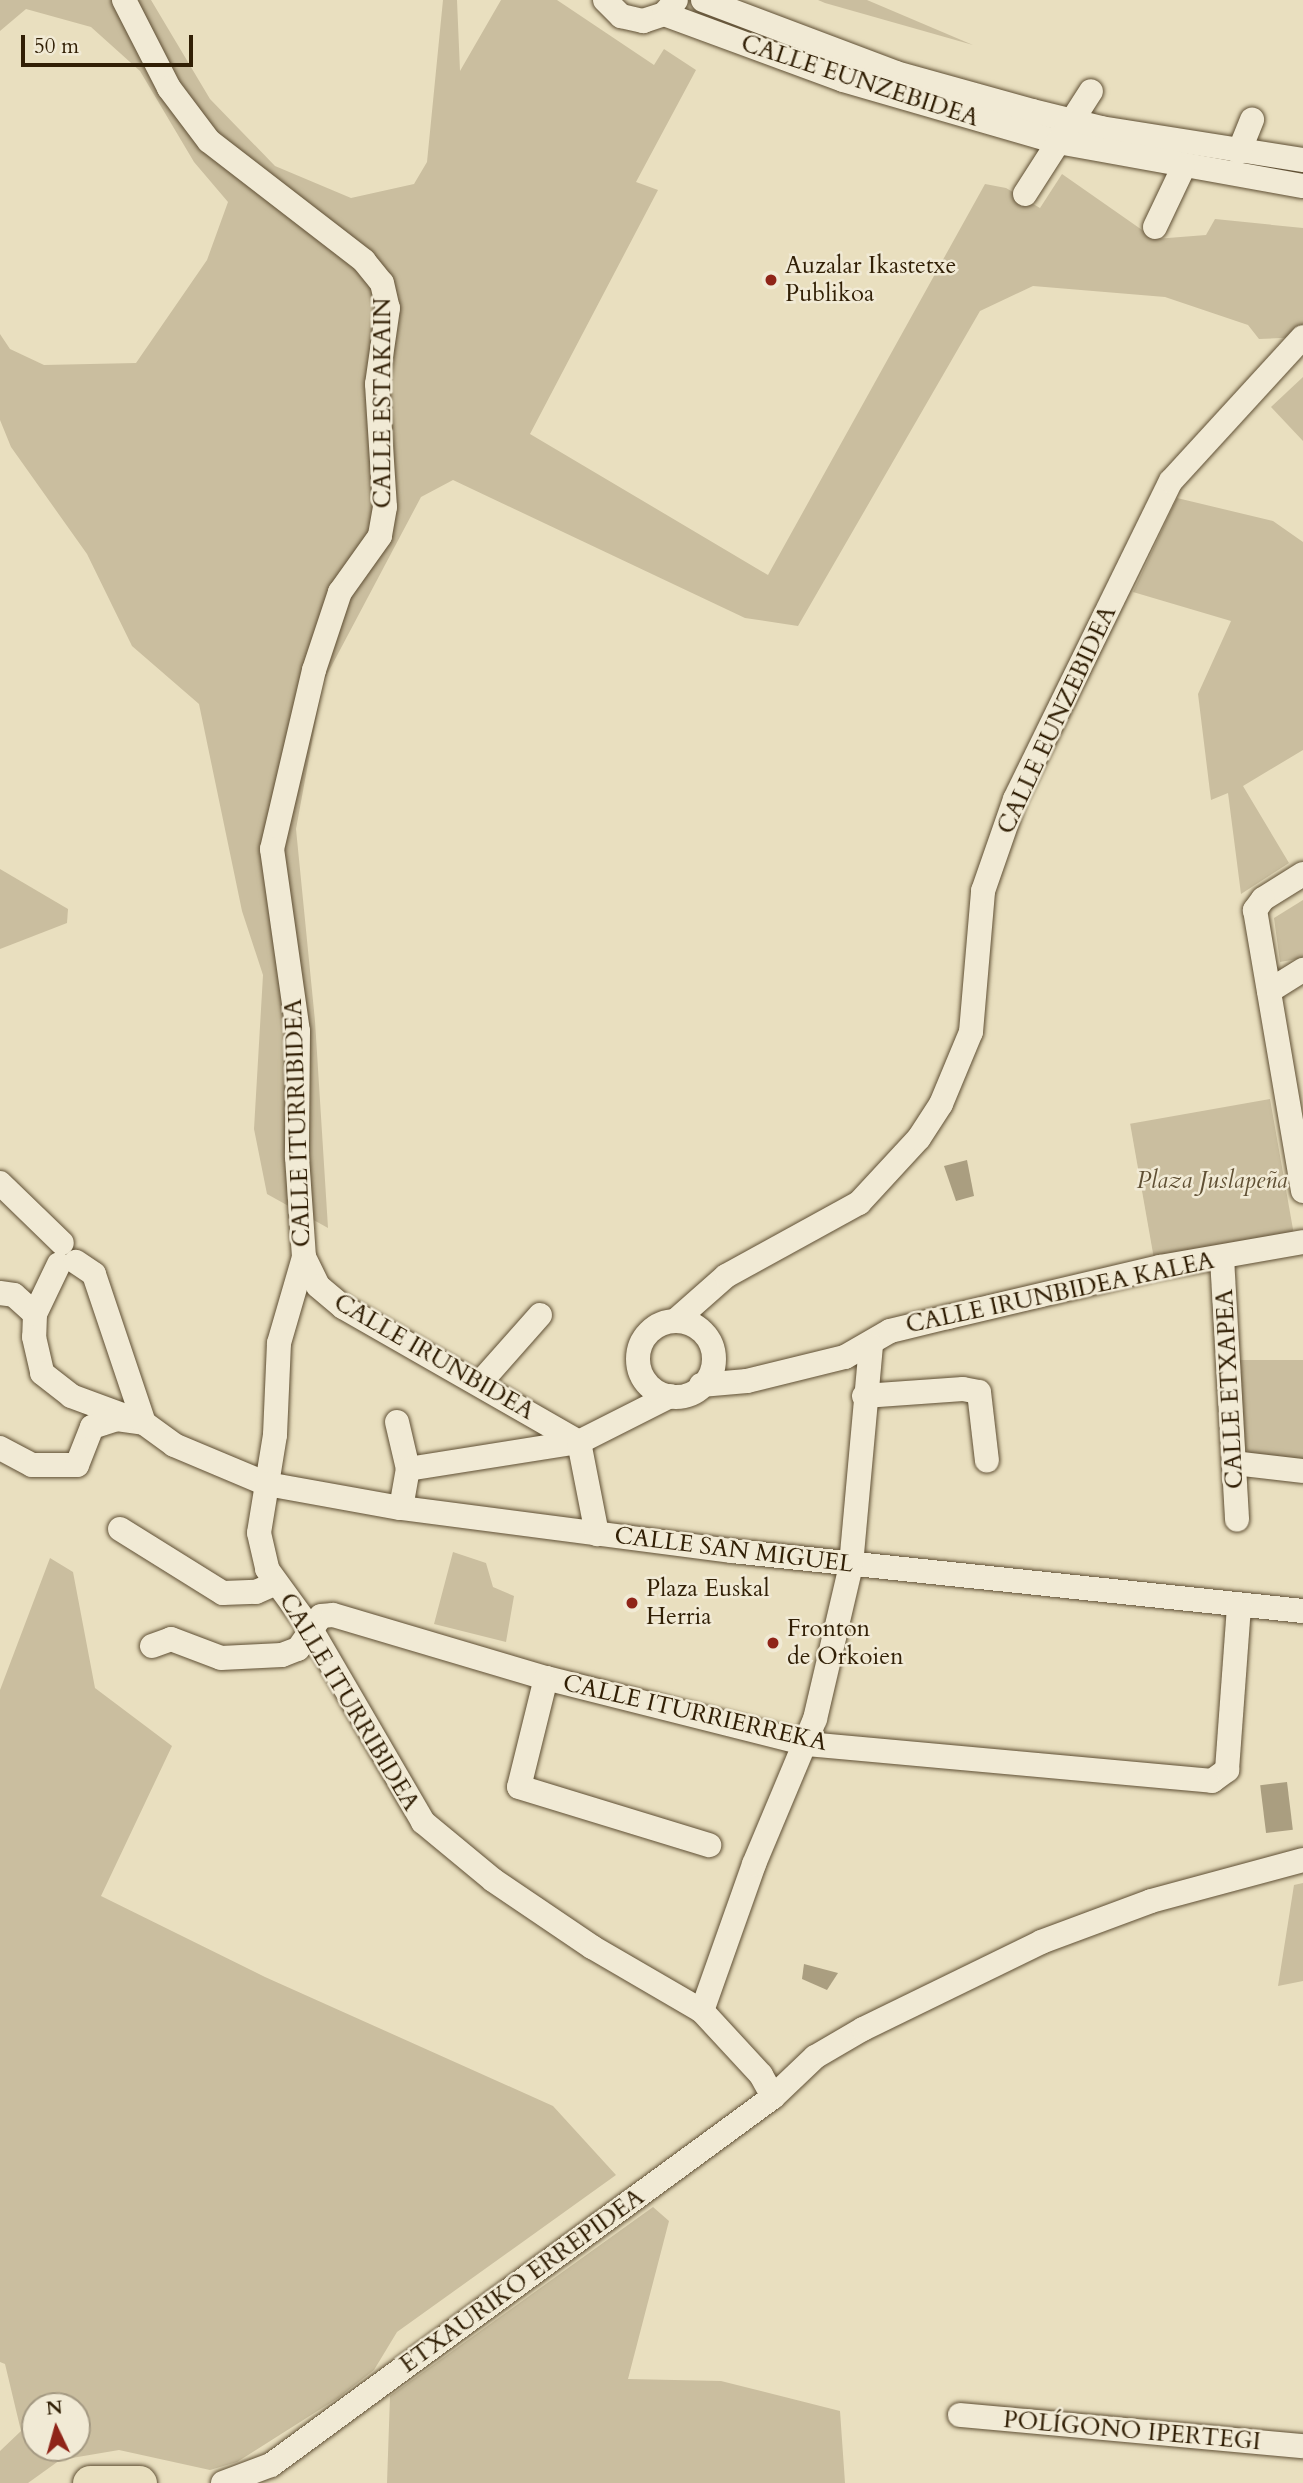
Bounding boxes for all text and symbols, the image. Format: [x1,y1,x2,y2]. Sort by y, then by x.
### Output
scale bar [24,21,196,65]
street label: CALLE EUNZEBIDEA [737,29,983,133]
text: 50 m [34,32,79,61]
place label: Auzalar Ikastetxe Publikoa [785,252,956,308]
marker: Auzalar Ikastetxe Publikoa [763,272,779,288]
street label: CALLE ESTAKAIN [369,298,397,508]
street label: CALLE EUNZEBIDEA [991,601,1123,839]
street label: CALLE ITURRIBIDEA [279,998,317,1248]
park label: Plaza Juslapeña [1136,1167,1288,1195]
street label: CALLE IRUNBIDEA KALEA [903,1246,1217,1340]
street label: CALLE IRUNBIDEA [329,1288,539,1426]
street label: CALLE ETXAPEA [1210,1288,1250,1490]
street label: CALLE SAN MIGUEL [613,1521,855,1579]
place label: Plaza Euskal Herria [646,1575,770,1631]
street label: CALLE ITURRIBIDEA [273,1588,425,1816]
marker: Plaza Euskal Herria [624,1595,640,1611]
place label: Fronton de Orkoien [787,1615,904,1671]
marker: Fronton de Orkoien [765,1635,781,1651]
street label: CALLE ITURRIERREKA [560,1669,830,1757]
street label: ETXAURIKO ERREPIDEA [394,2183,650,2379]
north arrow [21,2392,91,2462]
text: N [45,2394,64,2422]
street label: POLÍGONO IPERTEGI [1002,2405,1262,2457]

